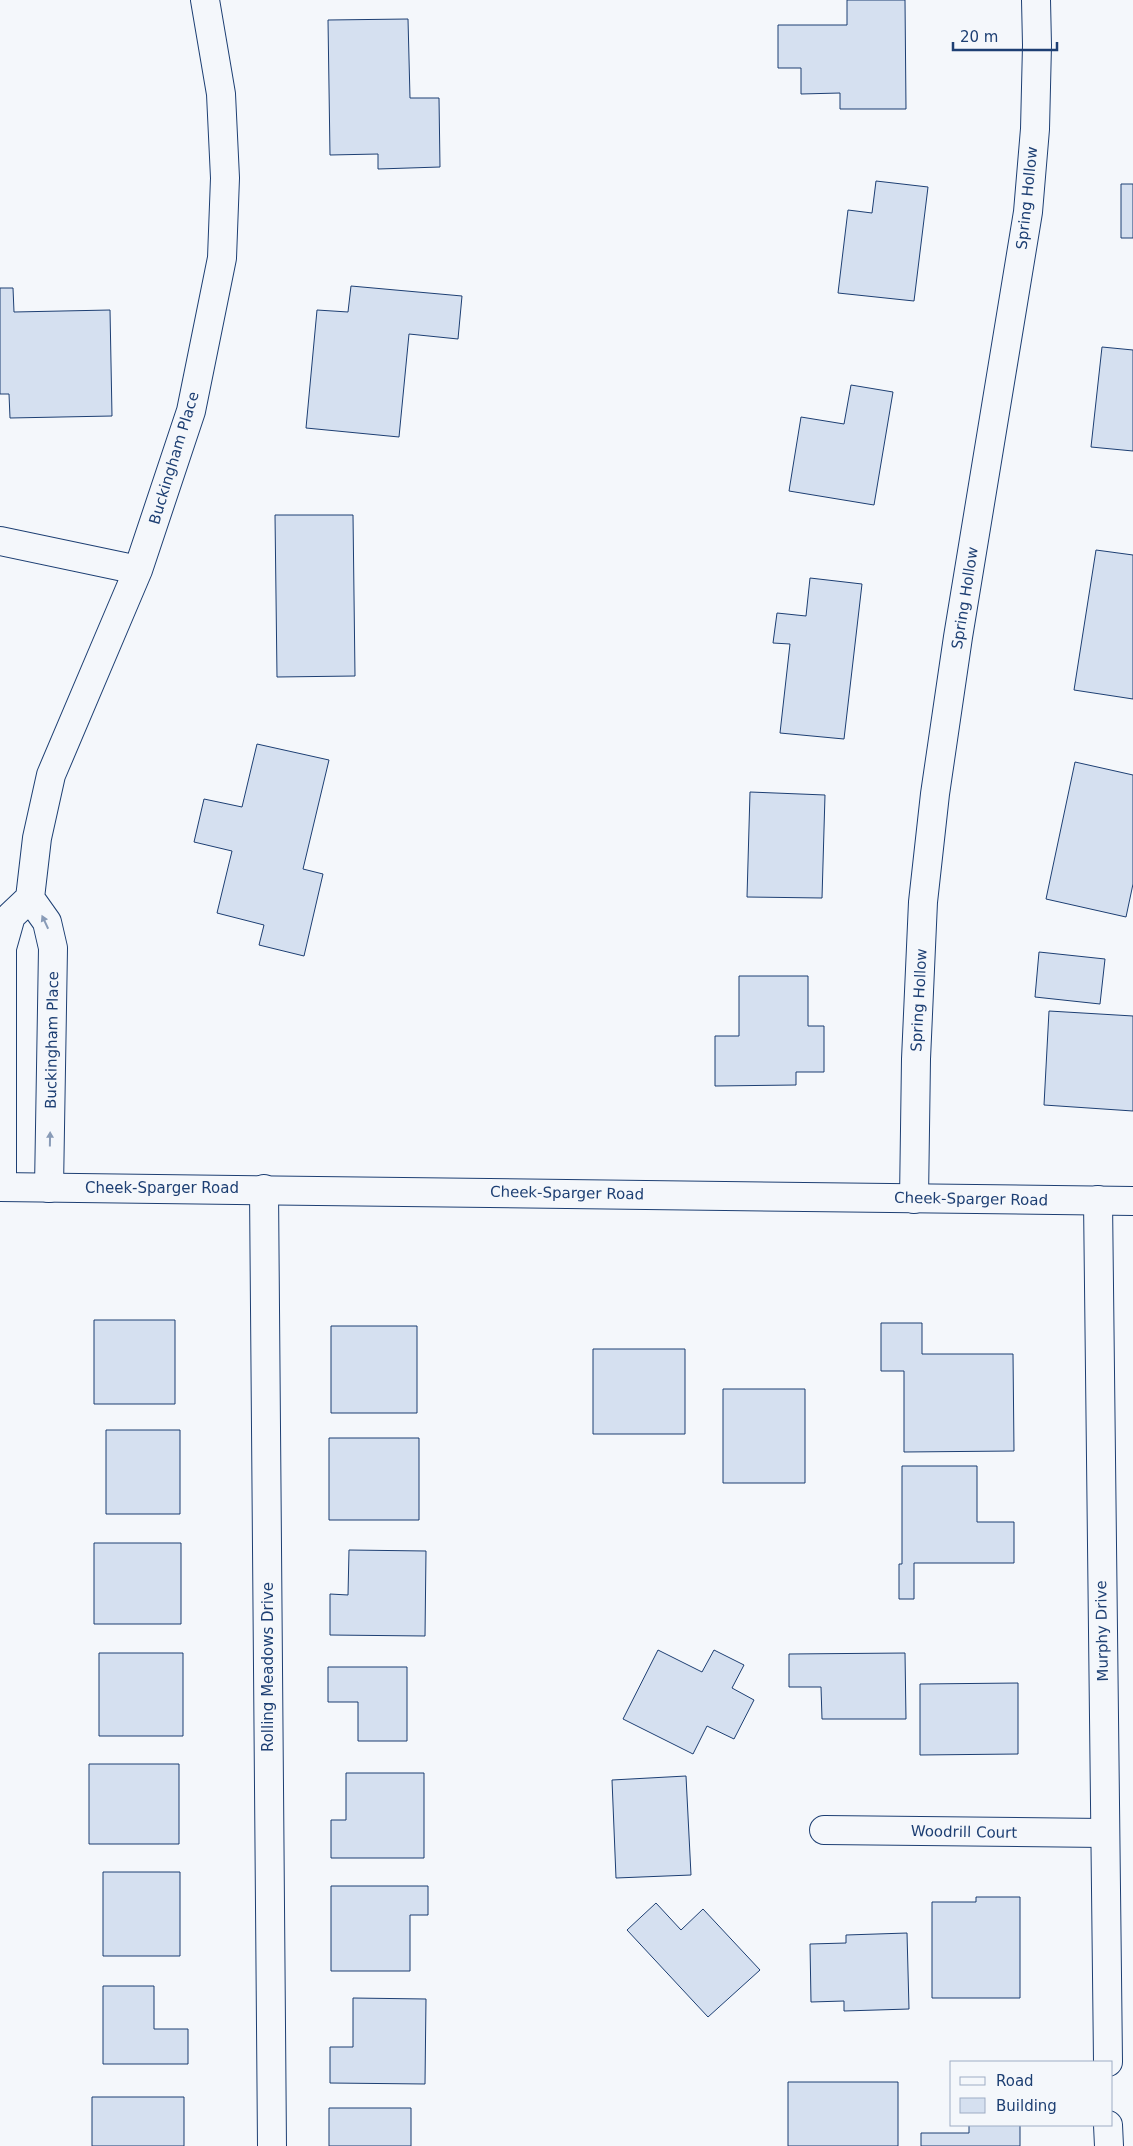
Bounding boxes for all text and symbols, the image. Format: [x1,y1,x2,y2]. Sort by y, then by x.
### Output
scale bar [953,20,1057,52]
text: 20 m [960,28,998,46]
street label: Spring Hollow [1013,146,1041,250]
street label: Buckingham Place [145,389,203,527]
street label: Spring Hollow [948,546,982,650]
one-way arrow [41,915,49,929]
street label: Spring Hollow [907,948,931,1052]
street label: Buckingham Place [42,971,62,1109]
one-way arrow [46,1131,54,1147]
street label: Cheek-Sparger Road [85,1179,239,1197]
street label: Cheek-Sparger Road [490,1183,644,1203]
street label: Cheek-Sparger Road [894,1189,1048,1209]
street label: Murphy Drive [1092,1580,1112,1682]
street label: Rolling Meadows Drive [259,1582,277,1752]
street label: Woodrill Court [911,1822,1017,1842]
legend [950,2061,1113,2126]
text: Road [996,2072,1034,2090]
text: Building [996,2097,1057,2115]

